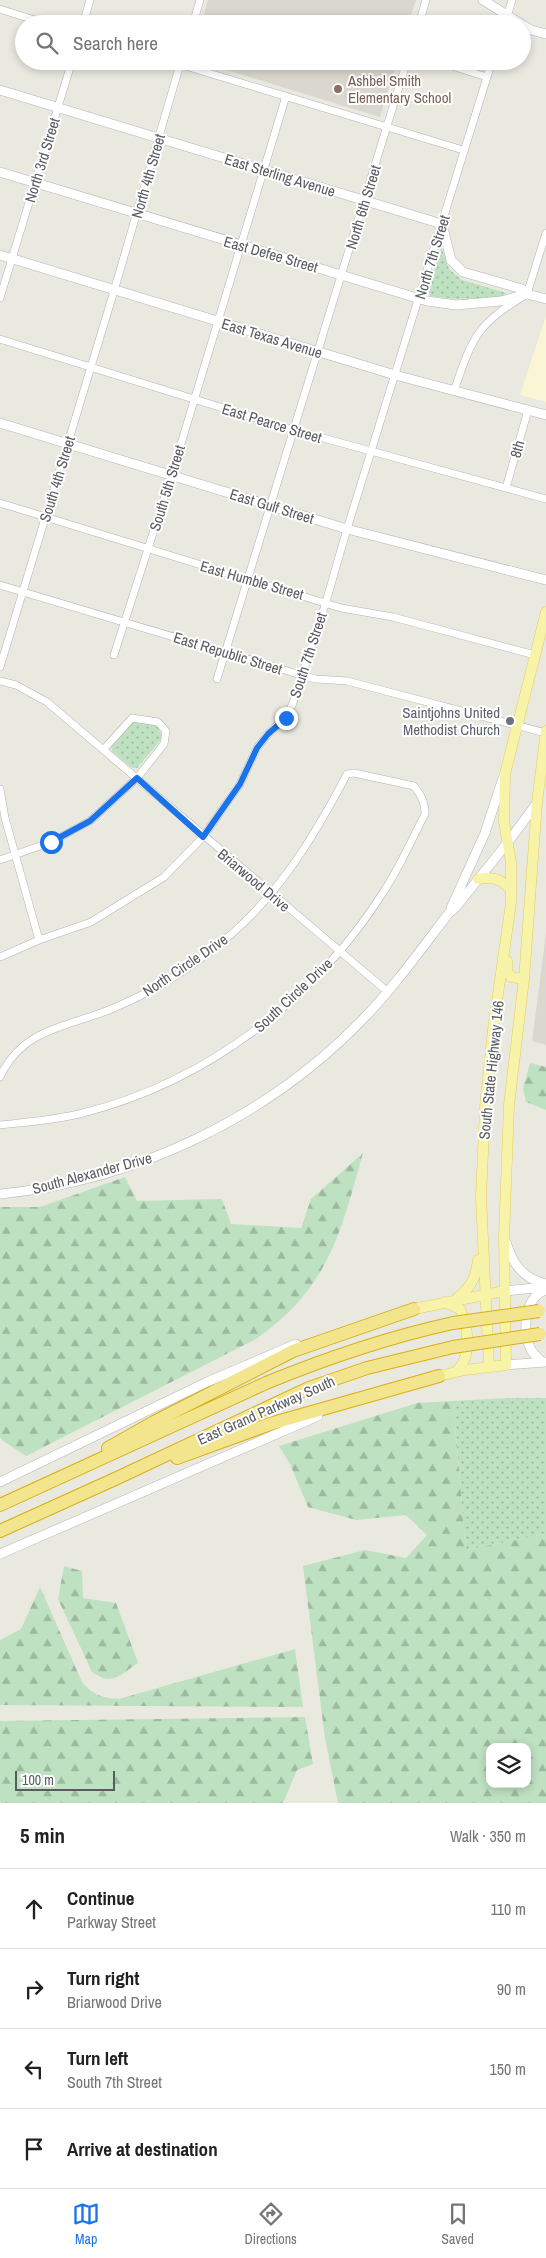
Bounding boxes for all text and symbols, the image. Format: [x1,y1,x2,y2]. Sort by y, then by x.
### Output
search box [15,15,531,70]
icon: search [33,29,61,57]
text: Search here [73,30,158,56]
place label: Ashbel Smith Elementary School [347,70,451,108]
marker: Ashbel Smith Elementary School [332,83,344,95]
street label: North 3rd Street [19,115,65,205]
street label: North 4th Street [126,131,170,221]
street label: East Sterling Avenue [222,148,338,202]
street label: North 6th Street [340,162,386,252]
street label: North 7th Street [409,212,455,302]
street label: East Defee Street [221,231,321,278]
street label: East Texas Avenue [219,313,325,363]
street label: East Pearce Street [220,398,325,448]
street label: South 4th Street [34,433,80,525]
street label: 8th [505,438,529,460]
street label: South 5th Street [144,442,190,534]
street label: East Gulf Street [227,483,317,529]
street label: East Humble Street [198,555,307,605]
street label: South 7th Street [284,609,332,701]
street label: East Republic Street [171,626,286,680]
place label: Saintjohns United Methodist Church [402,702,500,740]
route end [275,707,298,730]
marker: Saintjohns United Methodist Church [504,715,516,727]
route start [40,831,63,854]
street label: Briarwood Drive [213,843,295,917]
street label: North Circle Drive [138,929,232,1001]
street label: South Circle Drive [249,953,337,1037]
street label: South State Highway 146 [473,999,509,1140]
street label: South Alexander Drive [30,1147,154,1199]
street label: East Grand Parkway South [194,1370,338,1450]
map controls [486,1743,531,1788]
button: layers [486,1743,531,1788]
scale bar [15,1768,115,1791]
text: 100 m [22,1771,54,1789]
text: 5 min [20,1821,65,1850]
text: Walk · 350 m [450,1825,526,1847]
text: Continue [67,1885,135,1911]
icon: ahead [20,1895,48,1923]
text: 110 m [490,1898,526,1920]
text: Parkway Street [67,1911,156,1933]
text: Turn right [67,1965,139,1991]
icon: right [20,1975,48,2003]
text: 90 m [497,1978,526,2000]
text: Briarwood Drive [67,1991,162,2013]
text: Turn left [67,2045,128,2071]
icon: left [20,2055,48,2083]
text: 150 m [490,2058,526,2080]
text: South 7th Street [67,2071,162,2093]
icon: arrive [20,2135,48,2163]
text: Arrive at destination [67,2136,218,2162]
tab: Map [72,2200,100,2248]
tab: Directions [245,2200,297,2248]
tab: Saved [441,2200,474,2248]

